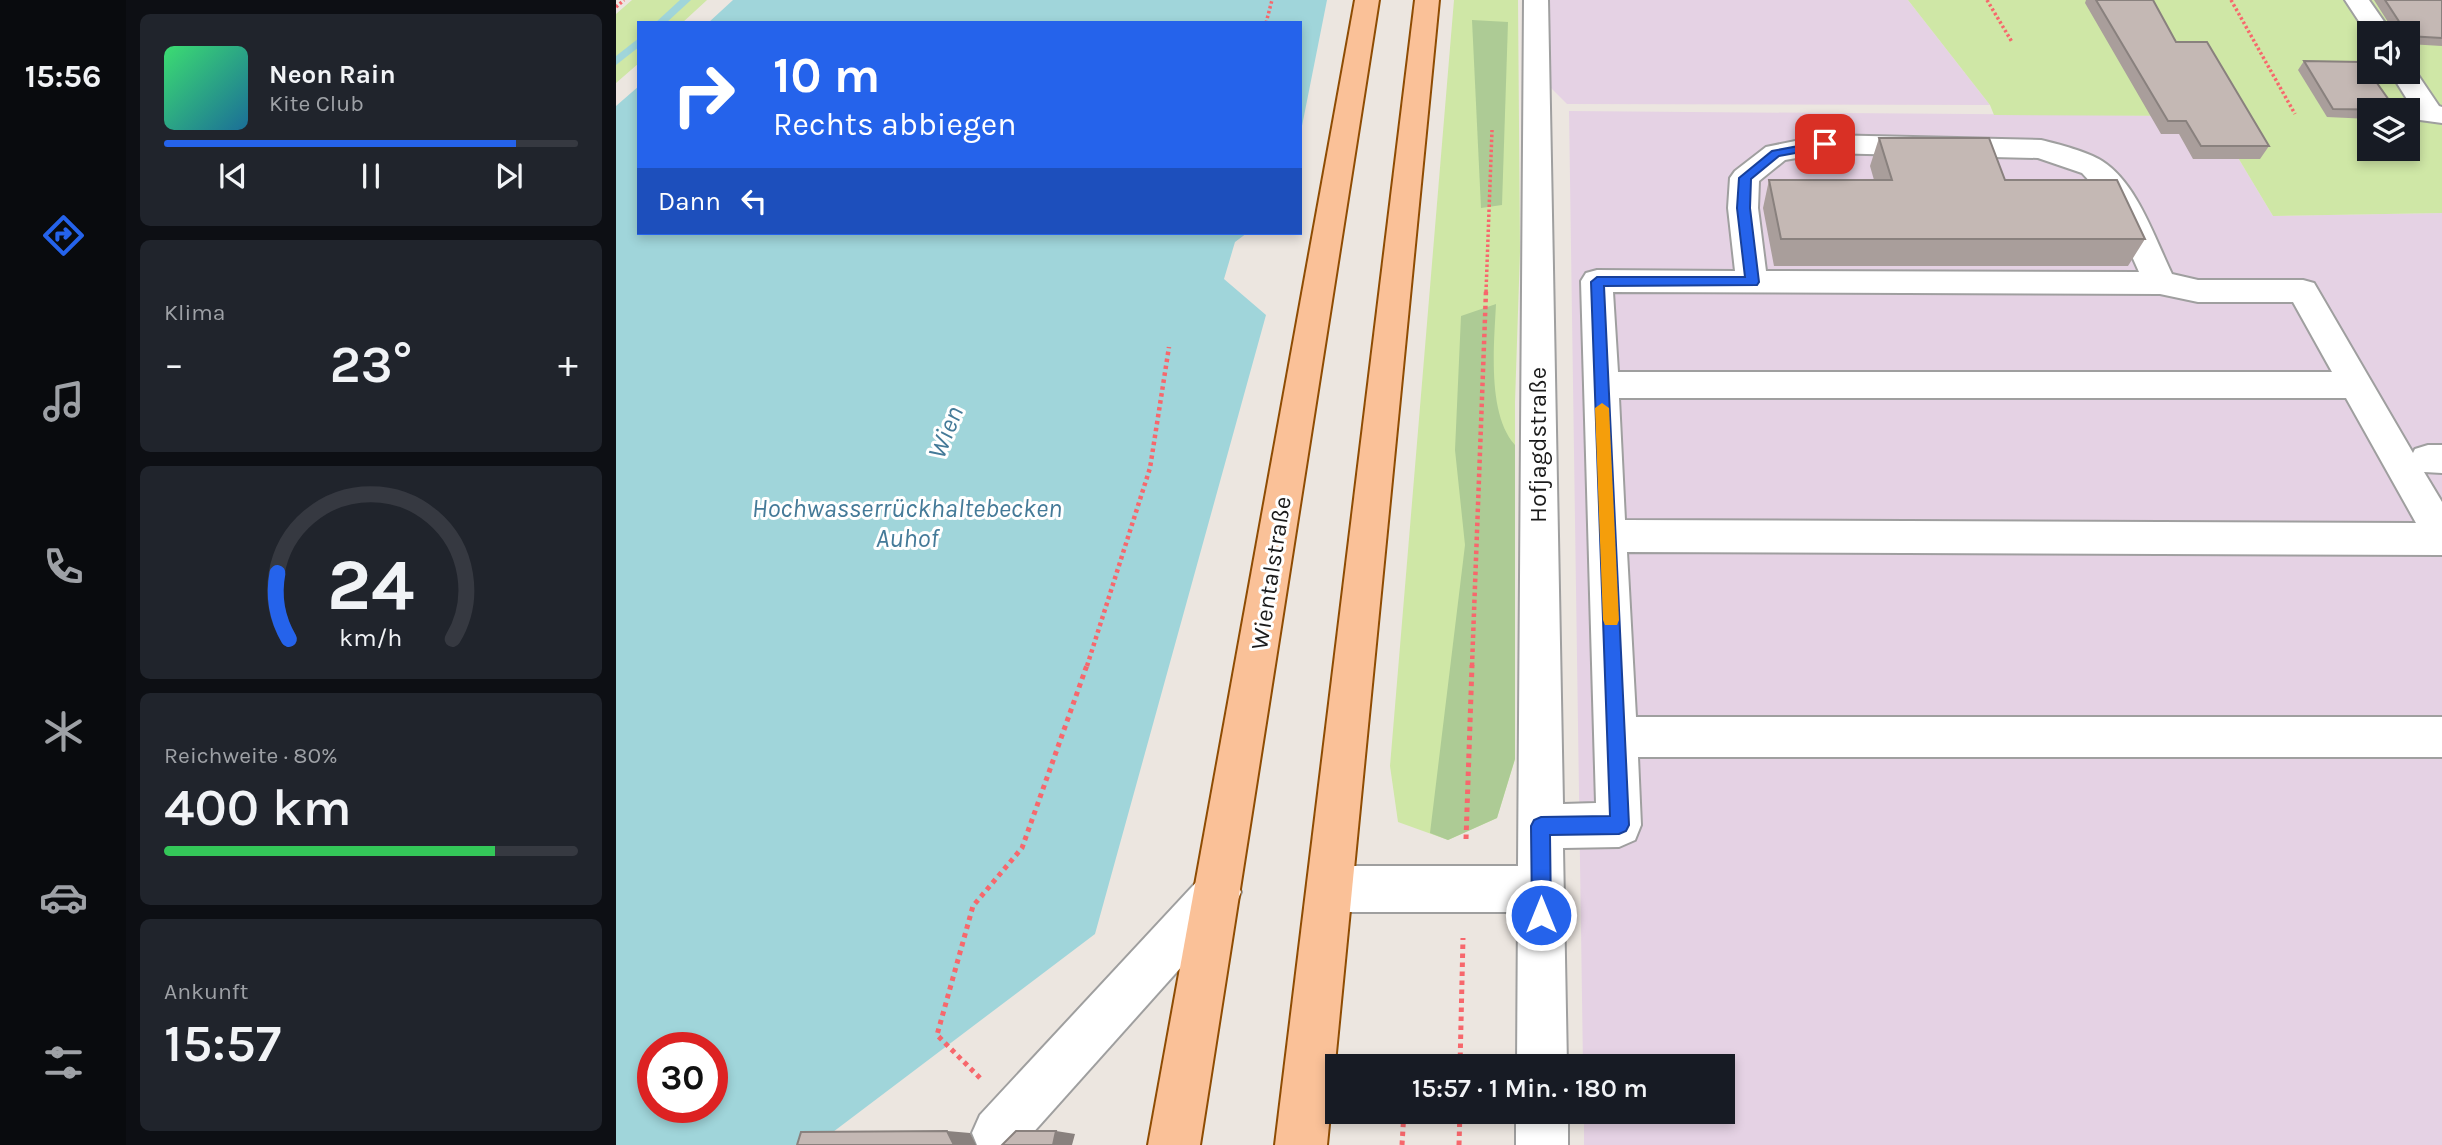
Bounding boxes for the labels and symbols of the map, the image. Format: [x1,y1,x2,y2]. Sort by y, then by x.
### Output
pin [1795,114,1855,174]
street label: Hofjagdstraße [1524,367,1552,523]
water label: Wien [921,401,970,463]
water label: Hochwasserrückhaltebecken Auhof [752,493,1062,554]
street label: Wientalstraße [1245,494,1297,652]
position arrow [1504,878,1578,952]
speed limit sign: 30 [637,1032,728,1123]

